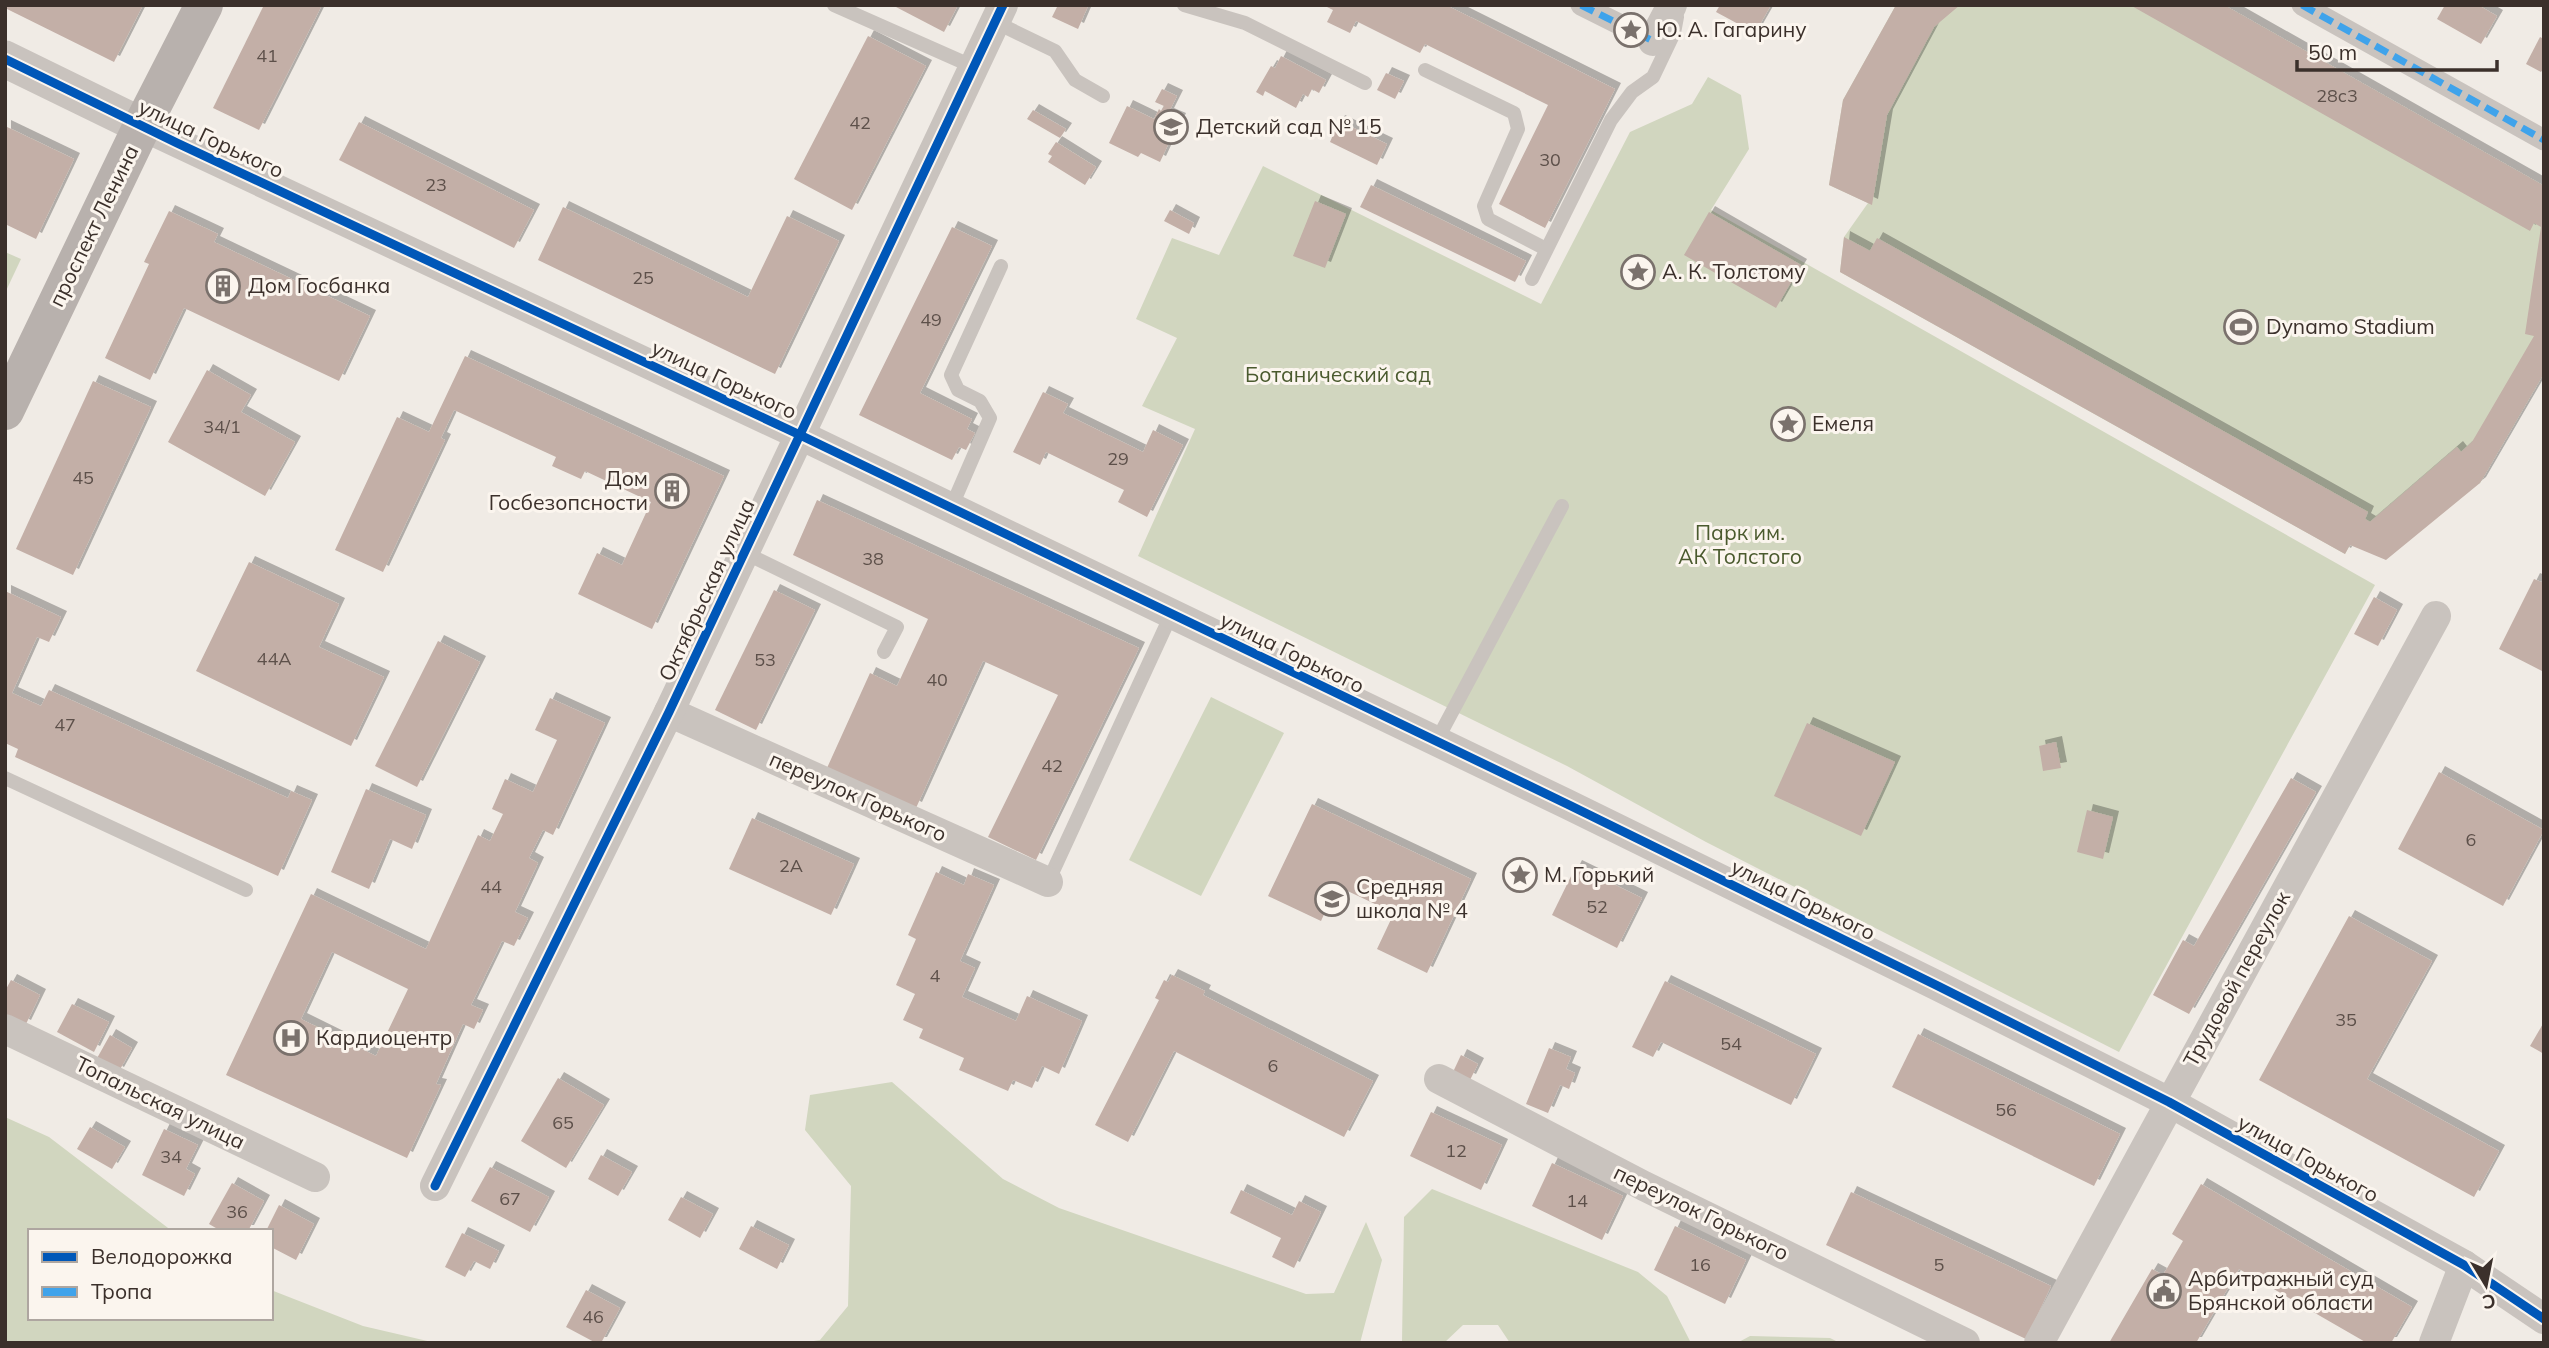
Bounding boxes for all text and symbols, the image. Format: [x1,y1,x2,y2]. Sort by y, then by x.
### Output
place icon: Ю. А. Гагарину [1612,11,1650,49]
place label: Ю. А. Гагарину [1656,16,1807,42]
scale bar [2297,28,2496,72]
text: 50 m [2308,39,2357,65]
house number: 41 [256,44,278,67]
house number: 28с3 [2316,84,2358,107]
street label: улица Горького [135,93,288,183]
school or university icon: Детский сад № 15 [1152,108,1190,146]
house number: 42 [849,111,871,134]
place label: Детский сад № 15 [1196,113,1382,139]
street label: проспект Ленина [43,140,144,311]
house number: 30 [1539,148,1561,171]
house number: 23 [425,173,447,196]
place icon: А. К. Толстому [1619,253,1657,291]
place label: А. К. Толстому [1662,258,1806,284]
house number: 25 [632,266,654,289]
building icon: Дом Госбанка [204,267,242,305]
place label: Дом Госбанка [248,272,390,298]
house number: 49 [920,308,942,331]
sports icon: Dynamo Stadium [2222,308,2260,346]
place label: Dynamo Stadium [2266,313,2435,339]
street label: улица Горького [648,334,801,424]
park label: Ботанический сад [1245,361,1431,387]
place icon: Емеля [1769,405,1807,443]
place label: Емеля [1812,410,1874,436]
house number: 34/1 [203,415,241,438]
house number: 29 [1107,447,1129,470]
place label: Дом Госбезопсности [489,465,648,515]
house number: 45 [72,466,94,489]
building icon: Дом Госбезопсности [653,472,691,510]
street label: Октябрьская улица [652,494,760,685]
park label: Парк им. АК Толстого [1678,519,1802,569]
house number: 38 [862,547,884,570]
street label: улица Горького [1216,606,1369,698]
house number: 44А [257,647,291,670]
house number: 53 [754,648,776,671]
house number: 40 [926,668,948,691]
house number: 47 [54,713,76,736]
street label: переулок Горького [766,745,951,847]
house number: 42 [1041,754,1063,777]
house number: 6 [2466,828,2476,851]
street label: улица Горького [1727,853,1880,945]
house number: 2А [779,854,803,877]
place icon: М. Горький [1501,856,1539,894]
place label: М. Горький [1544,861,1654,887]
place label: Средняя школа № 4 [1356,873,1468,923]
house number: 44 [480,875,502,898]
school or university icon: Средняя школа № 4 [1313,880,1351,918]
street label: Трудовой переулок [2177,886,2296,1071]
house number: 52 [1586,895,1608,918]
house number: 4 [930,964,941,987]
house number: 35 [2335,1008,2357,1031]
hospital icon: Кардиоцентр [272,1019,310,1057]
place label: Кардиоцентр [316,1024,452,1050]
house number: 54 [1720,1032,1742,1055]
street label: Топальская улица [71,1050,249,1154]
house number: 6 [1268,1054,1278,1077]
house number: 56 [1995,1098,2017,1121]
street label: улица Горького [2233,1109,2384,1208]
house number: 65 [552,1111,574,1134]
house number: 12 [1445,1139,1467,1162]
house number: 34 [160,1145,182,1168]
street label: переулок Горького [1610,1159,1793,1266]
house number: 67 [499,1187,521,1210]
house number: 14 [1566,1189,1588,1212]
house number: 36 [226,1200,248,1223]
legend [28,1229,273,1320]
text: Велодорожка [91,1243,233,1269]
north arrow [2451,1250,2521,1320]
house number: 16 [1689,1253,1711,1276]
house number: 5 [1934,1253,1945,1276]
place label: Арбитражный суд Брянской области [2188,1265,2374,1315]
public building icon: Арбитражный суд Брянской области [2145,1272,2183,1310]
text: Тропа [91,1278,152,1304]
text: С [2480,1289,2497,1315]
house number: 46 [582,1305,604,1328]

